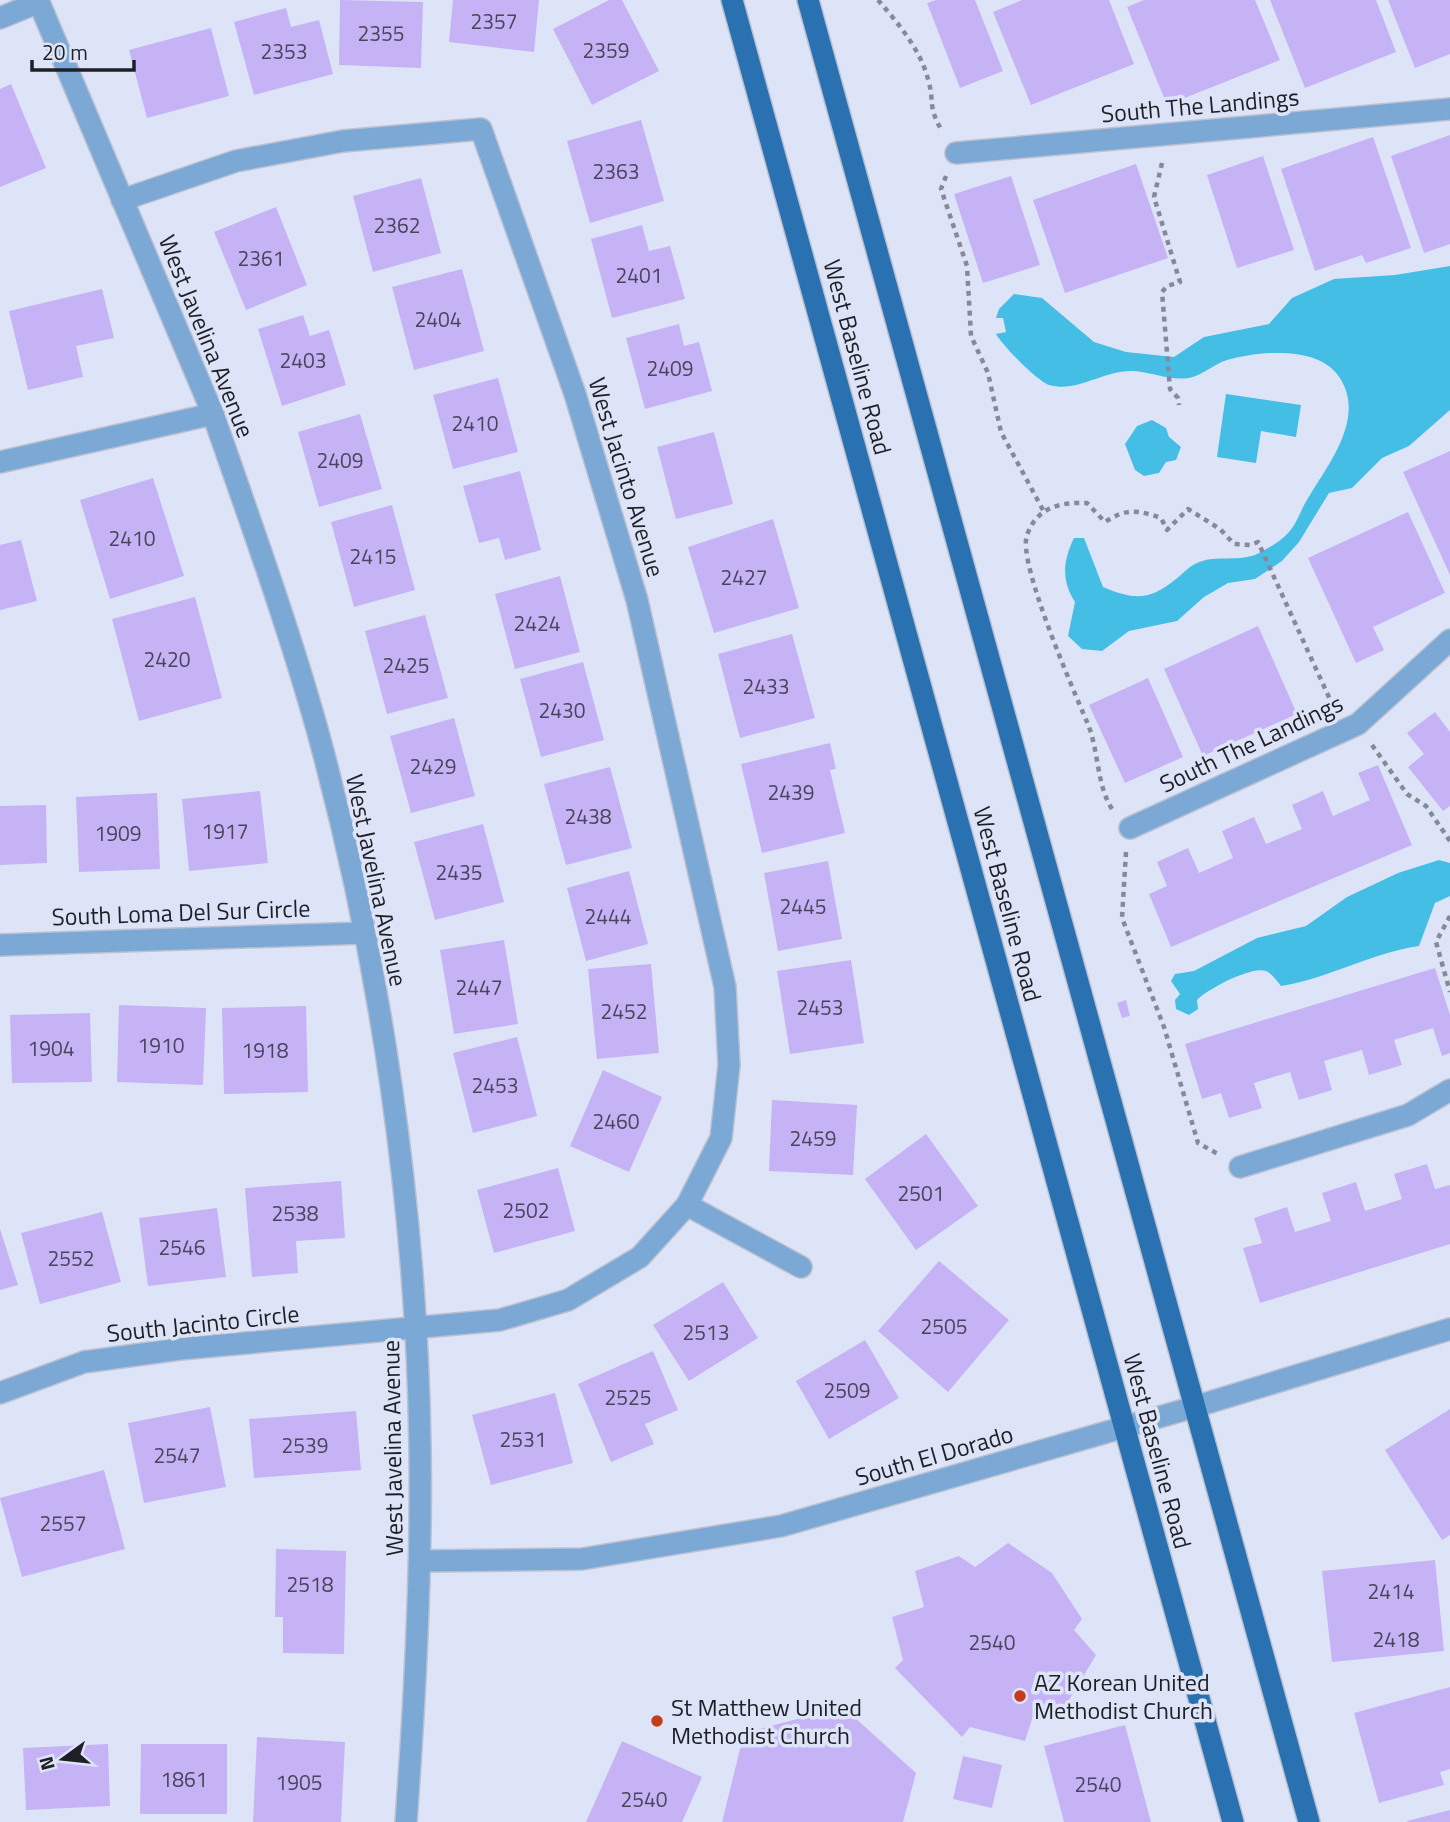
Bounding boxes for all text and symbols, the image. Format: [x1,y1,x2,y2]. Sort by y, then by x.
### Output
house number: 2357 [470,5,518,37]
house number: 2355 [357,17,405,49]
scale bar [32,28,133,72]
house number: 2359 [582,34,630,66]
house number: 2353 [260,35,308,67]
text: 20 m [42,36,88,68]
street label: South The Landings [1099,78,1301,132]
house number: 2363 [592,155,640,187]
house number: 2362 [373,209,421,241]
street label: West Javelina Avenue [150,229,264,443]
house number: 2361 [237,242,285,274]
street label: West Baseline Road [815,255,901,459]
house number: 2401 [615,259,663,291]
house number: 2404 [414,303,462,335]
house number: 2403 [279,344,327,376]
house number: 2409 [646,352,694,384]
street label: West Jacinto Avenue [580,373,674,581]
house number: 2410 [451,407,499,439]
house number: 2409 [316,444,364,476]
house number: 2410 [108,522,156,554]
house number: 2415 [349,540,397,572]
house number: 2427 [720,561,768,593]
house number: 2424 [513,607,561,639]
house number: 2420 [143,643,191,675]
house number: 2425 [382,649,430,681]
house number: 2433 [742,670,790,702]
street label: South The Landings [1153,685,1349,801]
house number: 2430 [538,694,586,726]
house number: 2429 [409,750,457,782]
street label: West Javelina Avenue [337,771,417,989]
house number: 2439 [767,776,815,808]
house number: 2438 [564,800,612,832]
street label: West Baseline Road [965,802,1051,1006]
house number: 1917 [201,815,249,847]
house number: 1909 [94,817,142,849]
house number: 2435 [435,856,483,888]
street label: South Loma Del Sur Circle [51,889,311,935]
house number: 2445 [779,890,827,922]
house number: 2444 [584,900,632,932]
house number: 2447 [455,971,503,1003]
house number: 2453 [796,991,844,1023]
house number: 2452 [600,995,648,1027]
house number: 1910 [137,1029,185,1061]
house number: 1904 [27,1032,75,1064]
house number: 1918 [241,1034,289,1066]
house number: 2453 [471,1069,519,1101]
house number: 2460 [592,1105,640,1137]
house number: 2459 [789,1122,837,1154]
house number: 2501 [897,1177,945,1209]
house number: 2502 [502,1194,550,1226]
house number: 2538 [271,1197,319,1229]
house number: 2546 [158,1231,206,1263]
house number: 2552 [47,1242,95,1274]
street label: South Jacinto Circle [105,1295,301,1351]
house number: 2505 [920,1310,968,1342]
house number: 2513 [682,1316,730,1348]
street label: West Javelina Avenue [372,1340,412,1556]
street label: West Baseline Road [1115,1349,1201,1553]
house number: 2509 [823,1374,871,1406]
house number: 2525 [604,1381,652,1413]
street label: South El Dorado [851,1415,1017,1495]
house number: 2531 [499,1423,547,1455]
house number: 2539 [281,1429,329,1461]
house number: 2547 [153,1439,201,1471]
house number: 2557 [39,1507,87,1539]
house number: 2518 [286,1568,334,1600]
house number: 2414 [1367,1575,1415,1607]
house number: 2418 [1372,1623,1420,1655]
house number: 2540 [968,1626,1016,1658]
place label: AZ Korean United Methodist Church [1034,1664,1213,1728]
marker: AZ Korean United Methodist Church [1012,1688,1028,1704]
place label: St Matthew United Methodist Church [671,1689,862,1753]
marker: St Matthew United Methodist Church [649,1713,665,1729]
north arrow [28,1724,98,1794]
text: N [30,1753,62,1774]
house number: 1861 [160,1763,208,1795]
house number: 1905 [275,1766,323,1798]
house number: 2540 [1074,1768,1122,1800]
house number: 2540 [620,1783,668,1815]

